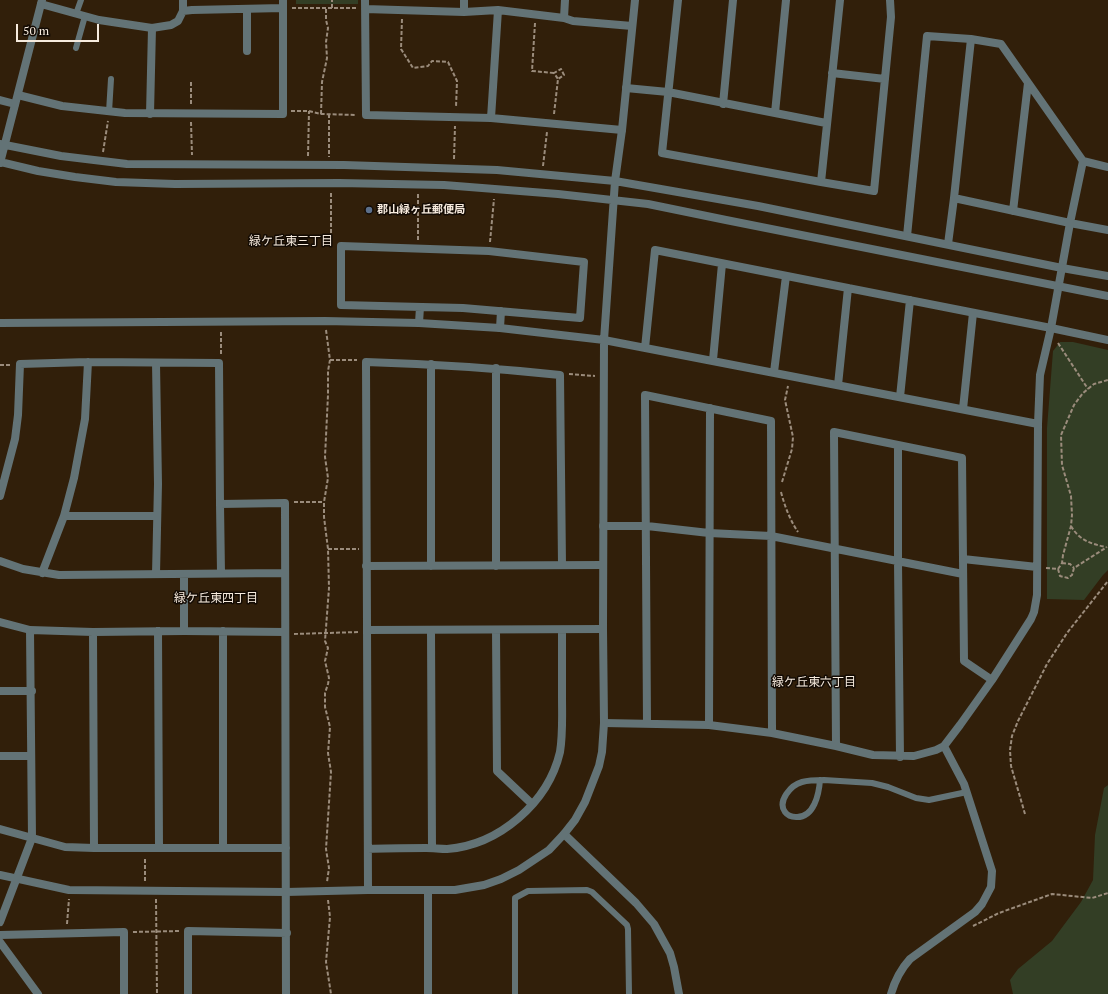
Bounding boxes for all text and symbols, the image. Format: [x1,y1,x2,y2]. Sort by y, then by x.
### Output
scale bar [18,16,101,42]
text: 50 m [23,23,49,38]
place label: 郡山緑ヶ丘郵便局 [377,203,465,217]
marker: 郡山緑ヶ丘郵便局 [364,205,374,215]
district label: 緑ケ丘東三丁目 [249,235,333,249]
district label: 緑ケ丘東四丁目 [174,592,258,606]
district label: 緑ケ丘東六丁目 [772,676,856,690]

